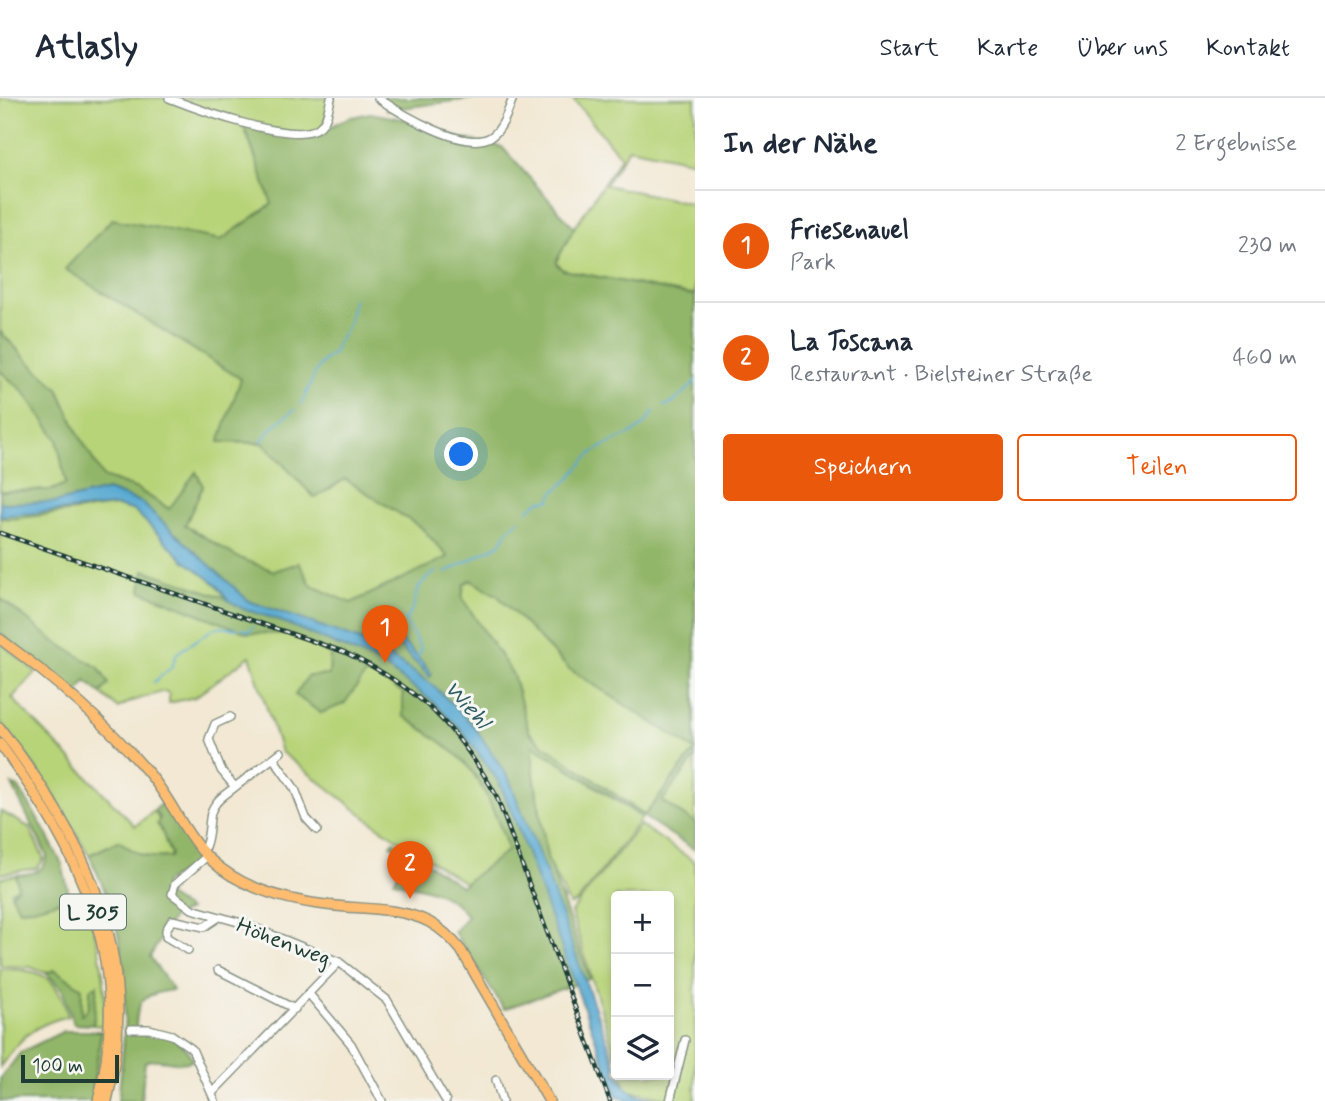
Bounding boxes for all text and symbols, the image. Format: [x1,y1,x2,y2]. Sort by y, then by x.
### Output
text: Atlasly [35,26,138,70]
text: Start [879,33,939,64]
text: Karte [977,33,1038,64]
text: Über uns [1076,33,1168,64]
text: Kontakt [1206,33,1290,64]
text: In der Nähe [723,124,878,163]
text: 2 Ergebnisse [1175,129,1297,159]
text: Friesenauel [790,214,909,248]
text: 1 [741,231,751,261]
text: 230 m [1238,231,1297,261]
text: Park [790,248,836,278]
text: La Toscana [790,326,913,360]
text: 2 [740,343,752,373]
text: 460 m [1233,343,1297,373]
text: Restaurant · Bielsteiner Straße [790,360,1092,390]
button: Speichern [723,434,1003,501]
button: Teilen [1017,434,1297,501]
your location [444,437,478,471]
pin: 1 [362,605,408,663]
water label: Wiehl [437,674,499,738]
pin: 2 [387,841,433,899]
map controls [611,891,674,1080]
button: + [611,891,674,954]
road number: L 305 [60,894,126,930]
street label: Höhenweg [232,911,335,975]
button: − [611,954,674,1017]
button: layers [611,1017,674,1080]
scale bar [21,1052,119,1084]
text: 100 m [32,1054,83,1079]

